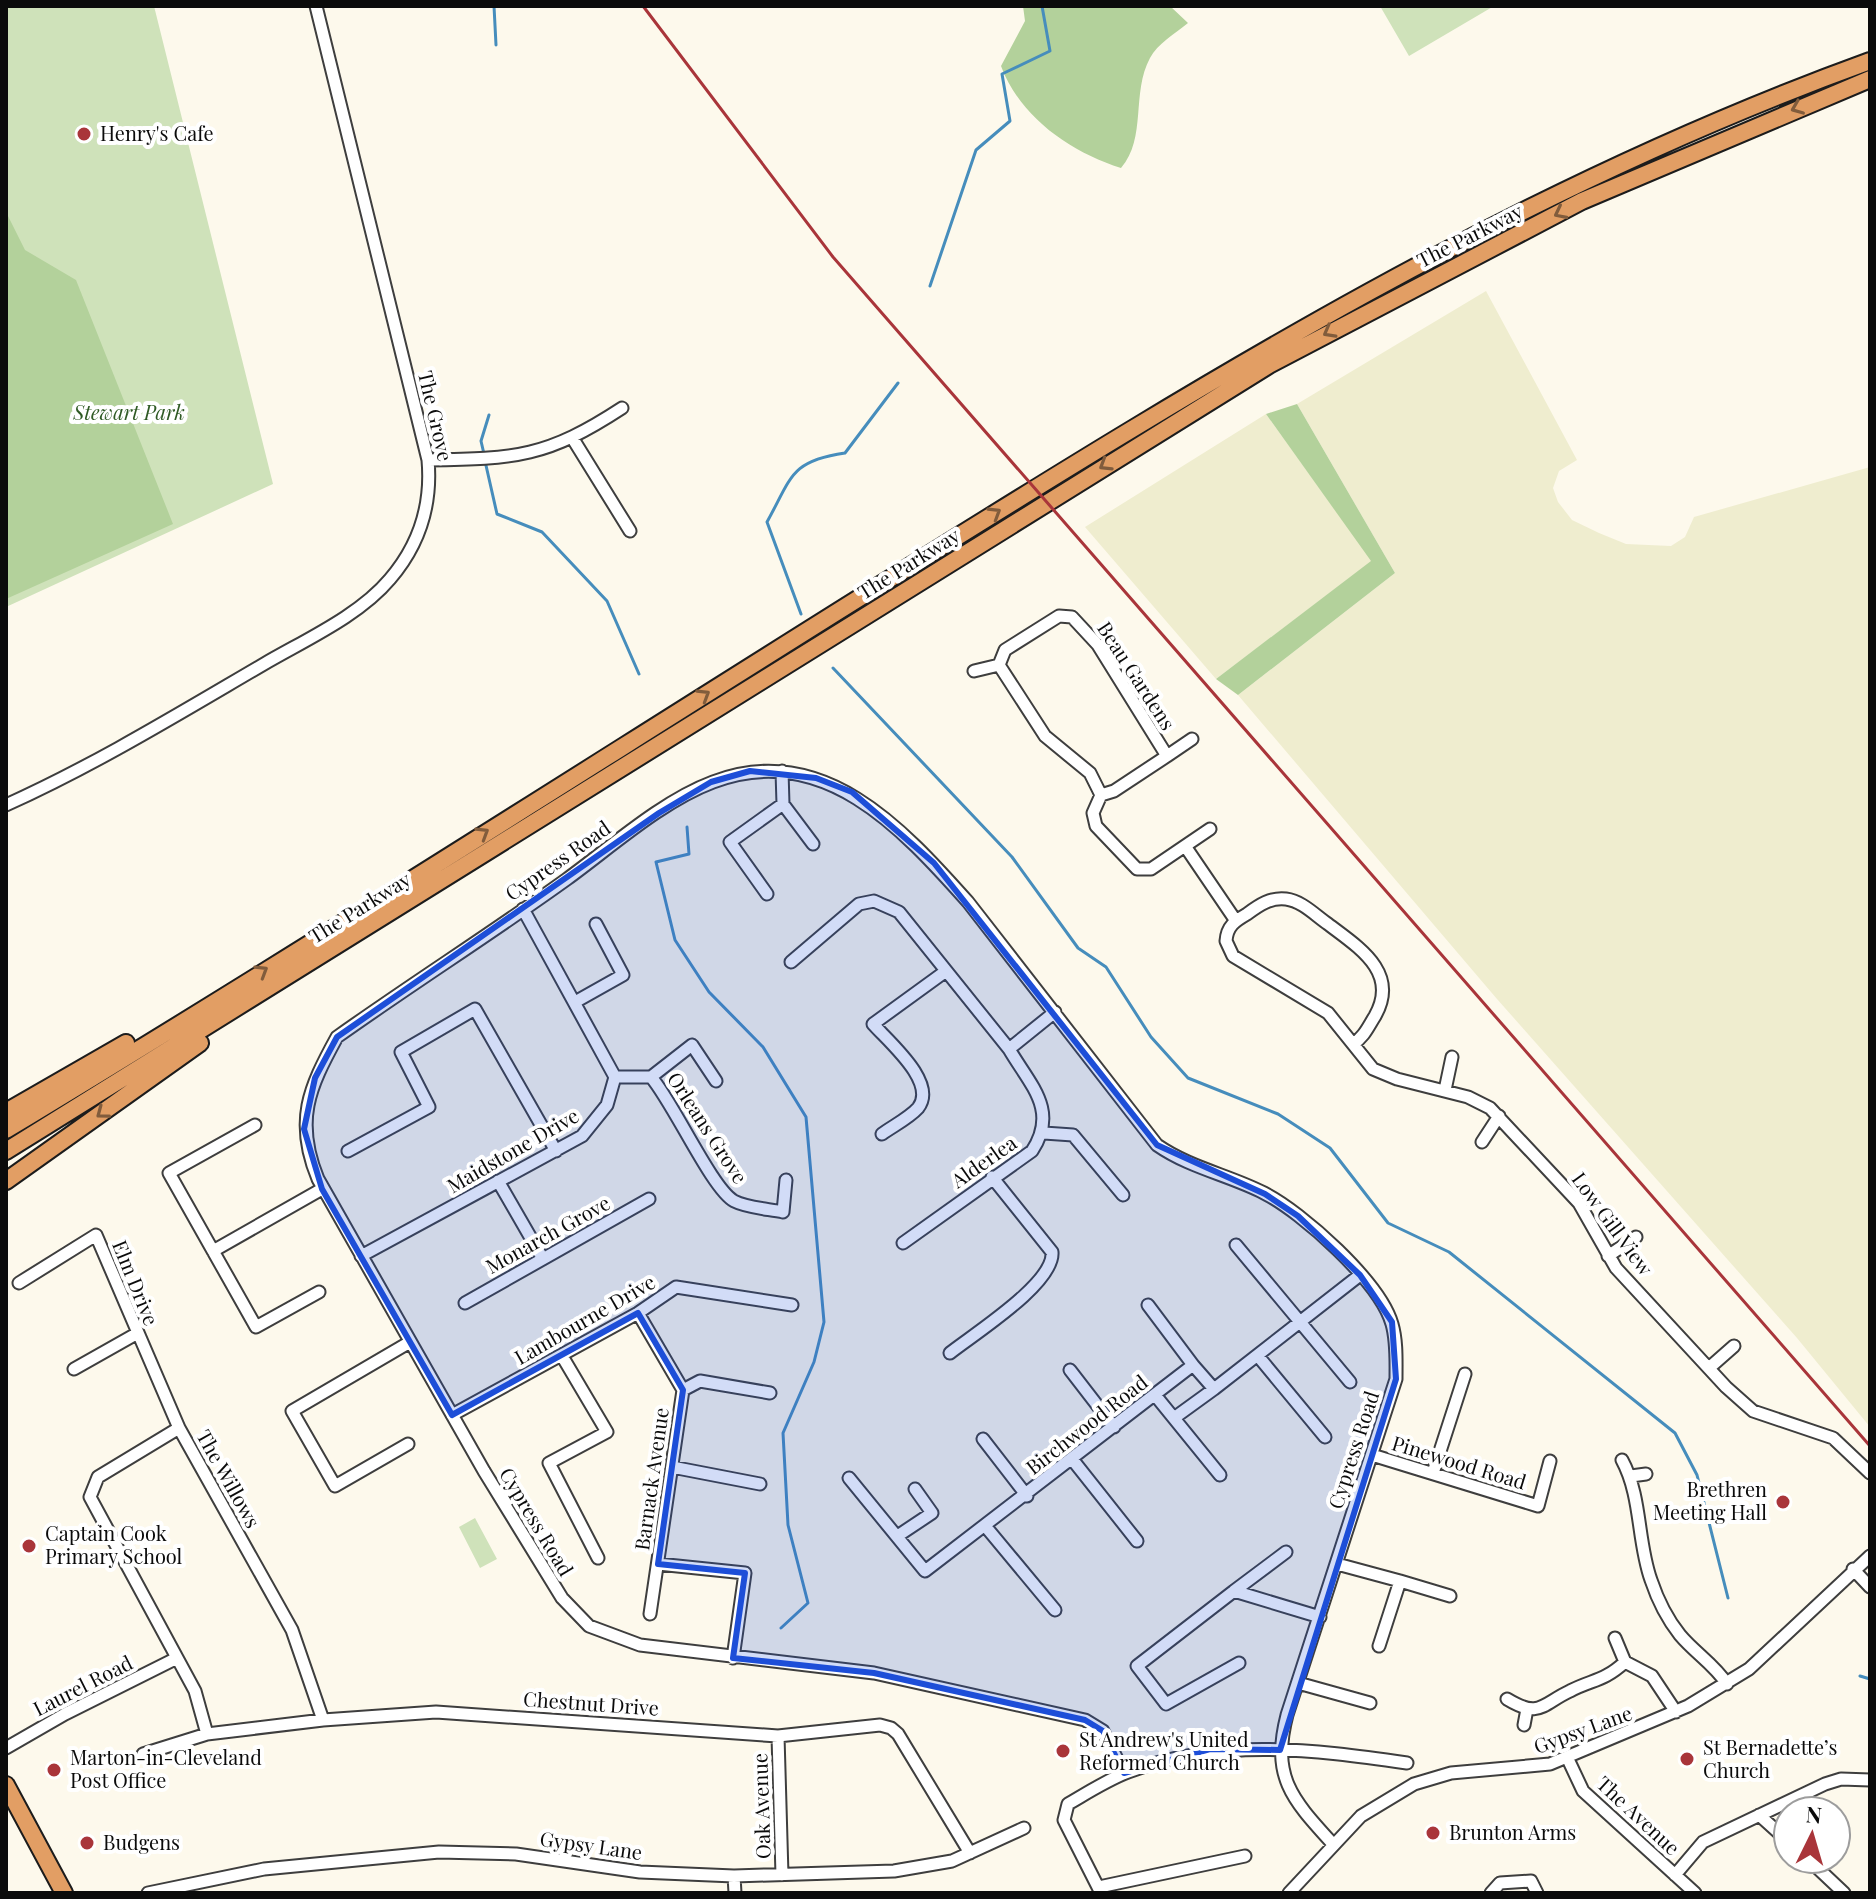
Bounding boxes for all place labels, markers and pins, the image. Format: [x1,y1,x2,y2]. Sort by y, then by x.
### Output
place label: Henry's Cafe [100,119,214,146]
marker: Henry's Cafe [75,125,93,143]
place label: Brethren Meeting Hall [1653,1475,1767,1525]
marker: Brethren Meeting Hall [1774,1493,1792,1511]
place label: Captain Cook Primary School [45,1519,183,1569]
marker: Captain Cook Primary School [20,1537,38,1555]
place label: St Andrew's United Reformed Church [1079,1725,1249,1775]
place label: St Bernadette’s Church [1703,1733,1837,1783]
marker: St Andrew's United Reformed Church [1054,1742,1072,1760]
place label: Marton-in-Cleveland Post Office [70,1743,262,1793]
marker: St Bernadette’s Church [1678,1750,1696,1768]
marker: Marton-in-Cleveland Post Office [45,1761,63,1779]
place label: Brunton Arms [1449,1818,1576,1845]
marker: Brunton Arms [1424,1824,1442,1842]
place label: Budgens [103,1828,180,1855]
marker: Budgens [78,1834,96,1852]

